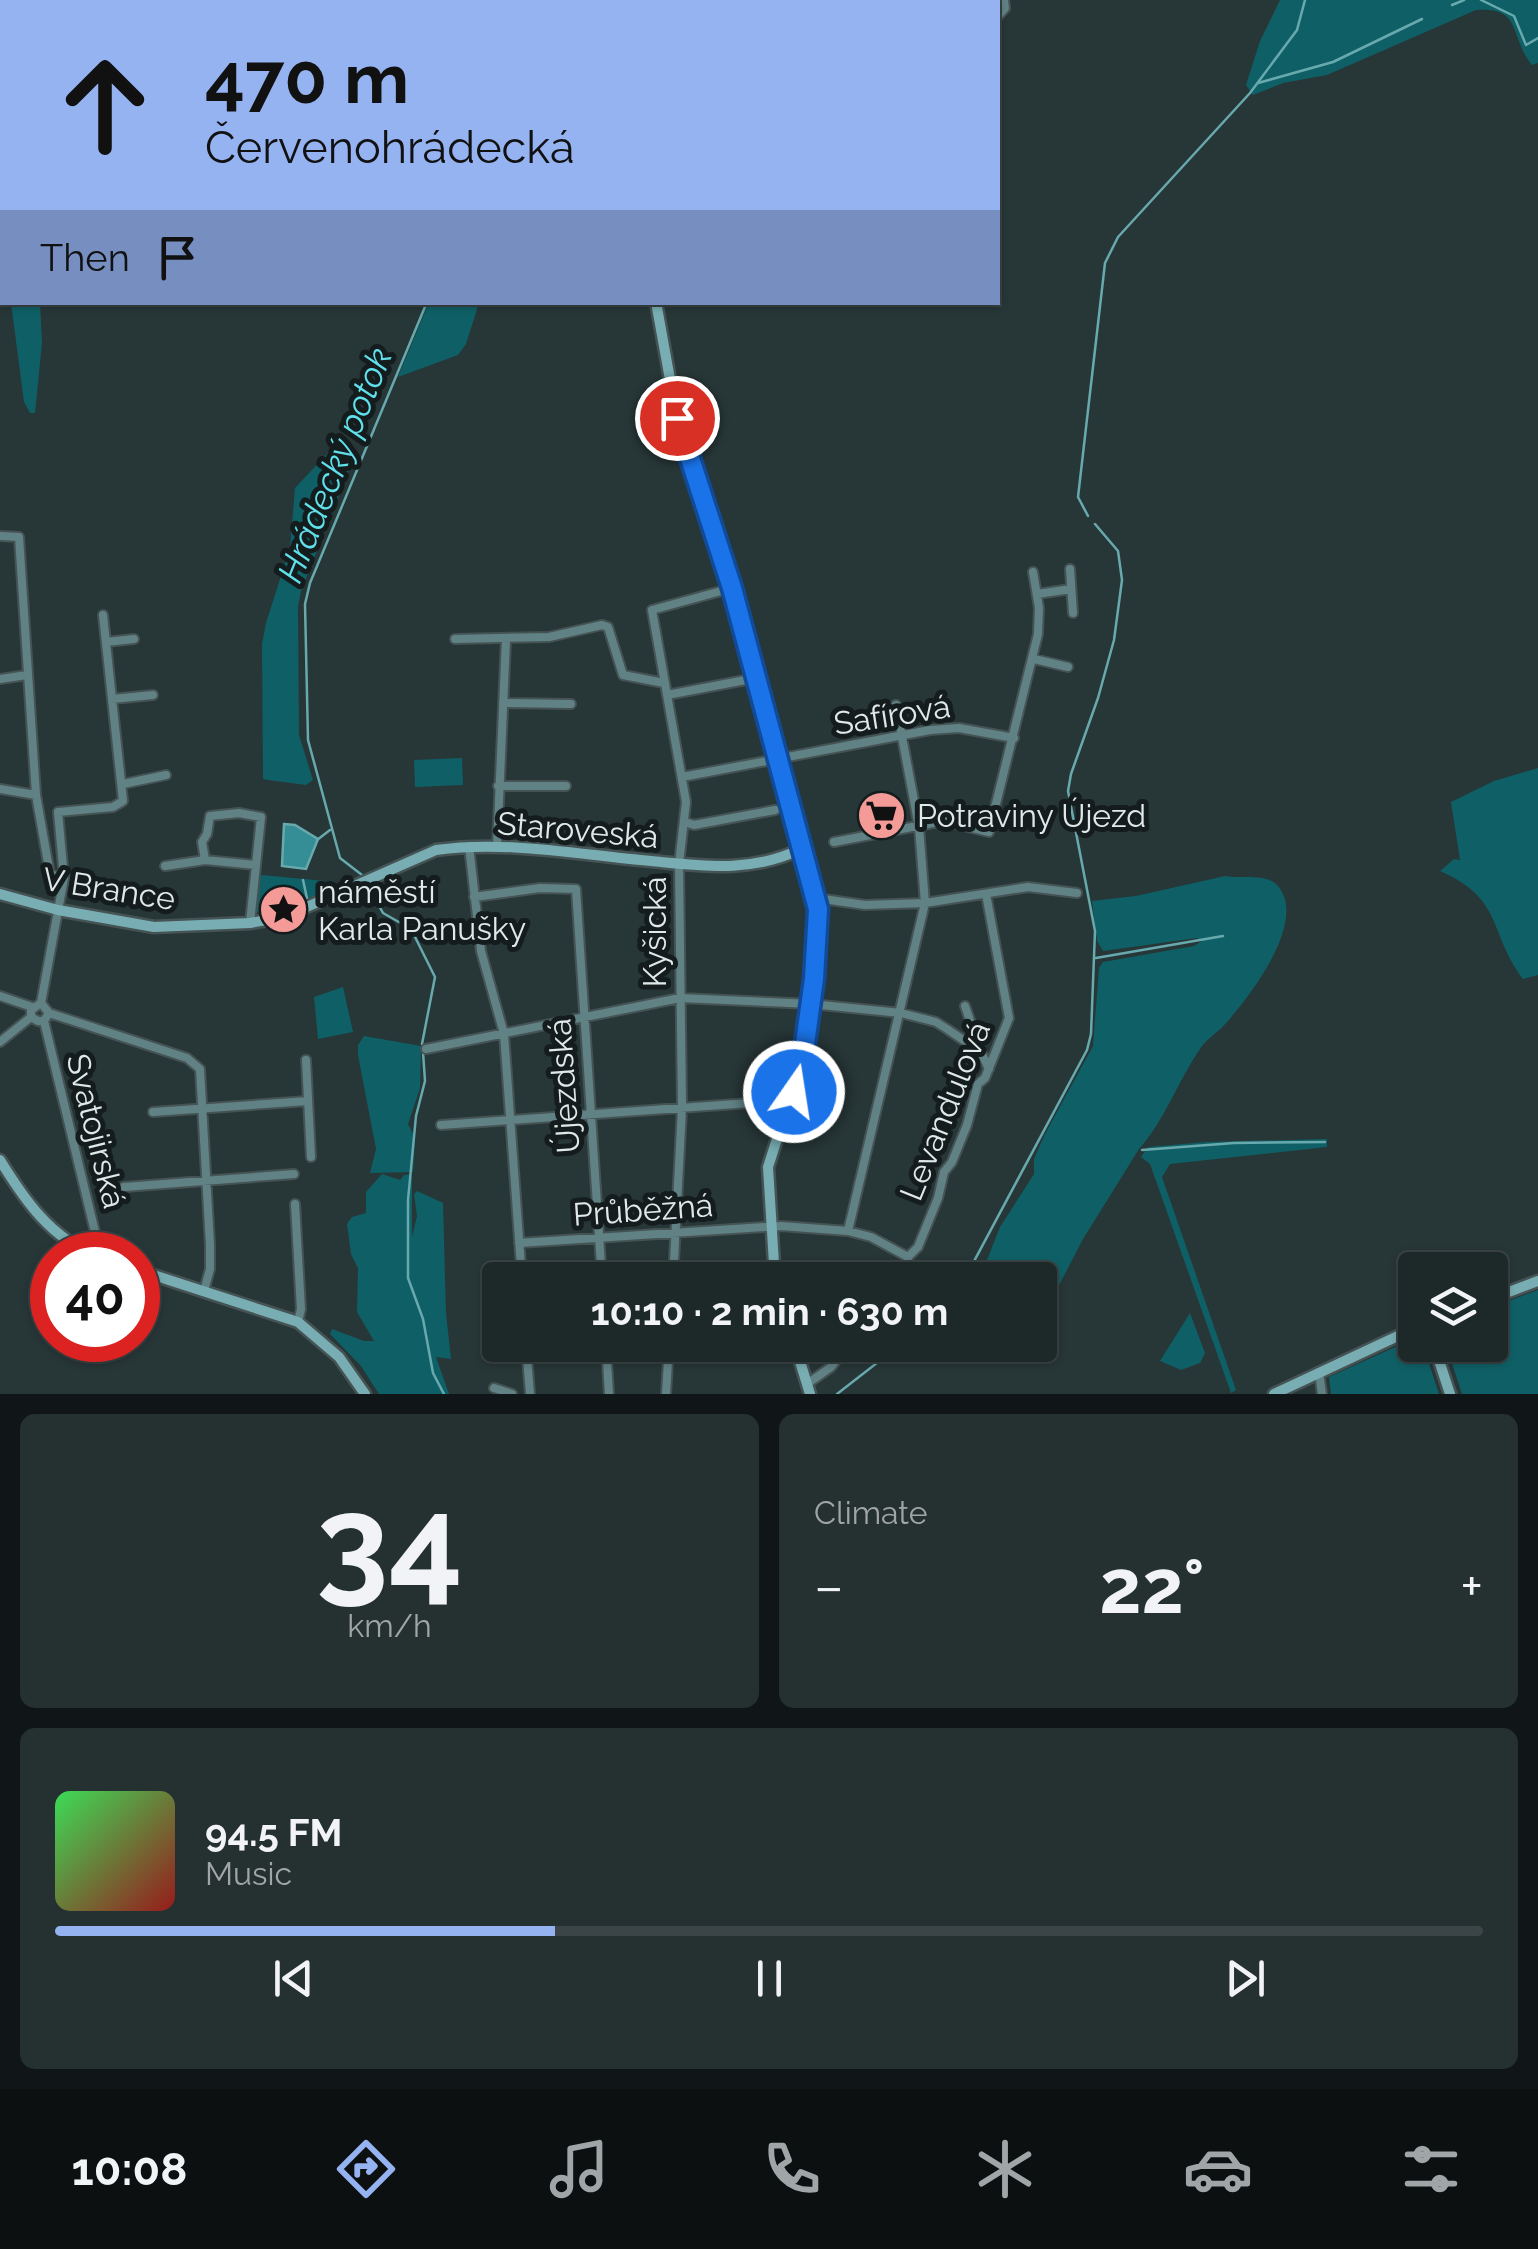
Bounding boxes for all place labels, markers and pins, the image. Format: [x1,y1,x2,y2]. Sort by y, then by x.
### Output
pin [635,376,720,461]
supermarket icon: Potraviny Újezd [856,790,908,842]
place label: Potraviny Újezd [917,797,1146,834]
place label: náměstí Karla Panušky [318,873,526,947]
place icon: náměstí Karla Panušky [257,884,309,936]

